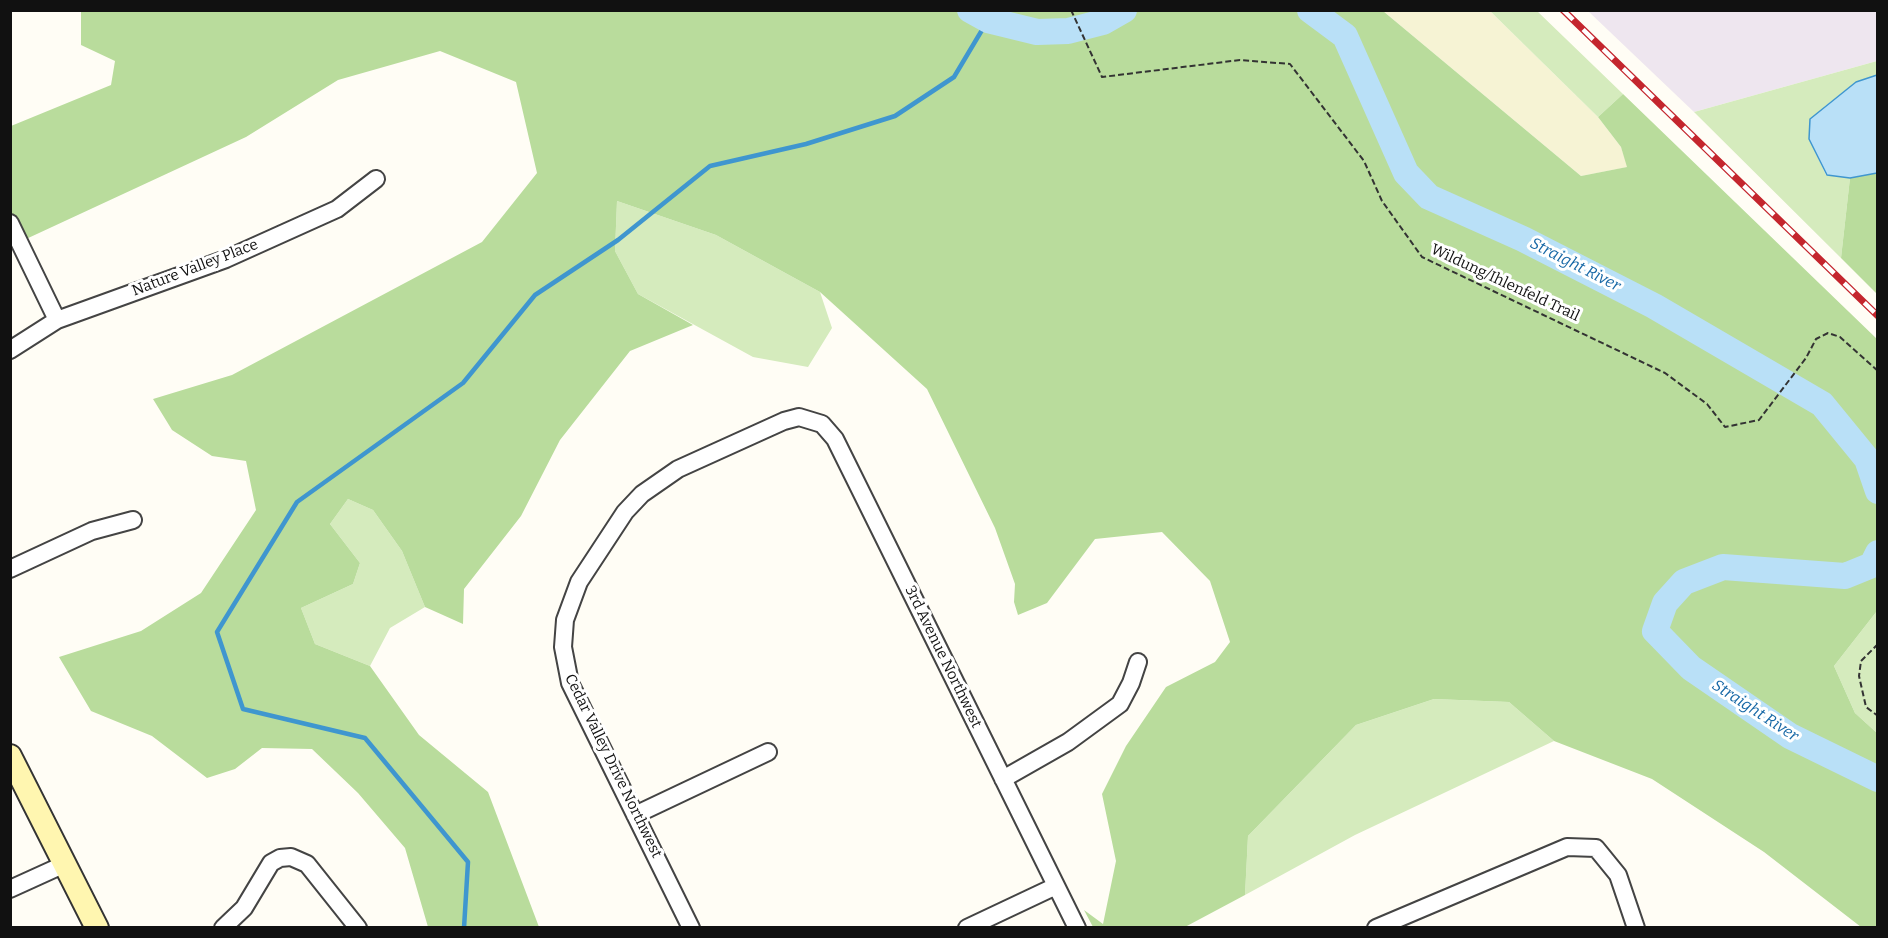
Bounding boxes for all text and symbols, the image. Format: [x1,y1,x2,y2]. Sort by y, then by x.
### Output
water label: Straight River [1527,234,1623,296]
street label: Nature Valley Place [129,236,261,300]
street label: Wildung/Ihlenfeld Trail [1428,241,1582,325]
street label: 3rd Avenue Northwest [901,583,985,731]
street label: Cedar Valley Drive Northwest [561,671,665,861]
water label: Straight River [1708,676,1802,746]

